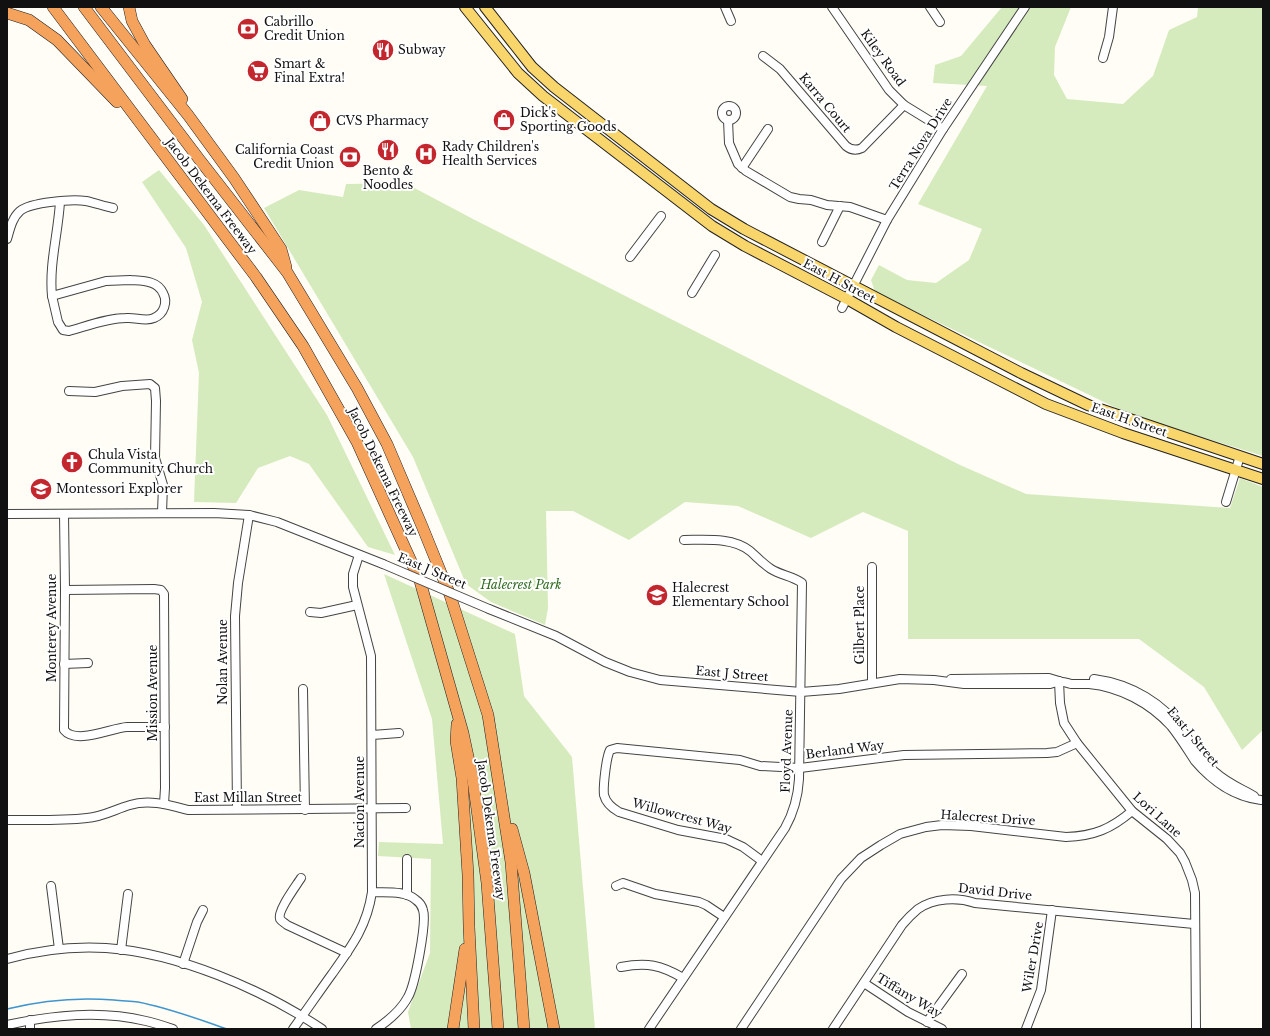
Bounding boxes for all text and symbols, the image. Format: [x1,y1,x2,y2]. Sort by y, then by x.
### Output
place label: Cabrillo Credit Union [264,14,345,43]
bank icon: Cabrillo Credit Union [235,16,261,42]
street label: Kiley Road [858,26,909,89]
restaurant icon: Subway [370,37,396,63]
place label: Subway [398,42,446,57]
place label: Smart & Final Extra! [274,56,345,85]
supermarket icon: Smart & Final Extra! [245,58,271,84]
street label: Karra Court [796,70,855,136]
street label: Terra Nova Drive [886,95,955,193]
place label: Dick's Sporting Goods [520,105,616,134]
shop icon: Dick's Sporting Goods [491,107,517,133]
shop icon: CVS Pharmacy [307,108,333,134]
place label: CVS Pharmacy [336,113,429,128]
street label: Jacob Dekema Freeway [161,133,260,257]
restaurant icon: Bento & Noodles [375,137,401,163]
place label: Rady Children's Health Services [442,139,539,168]
hospital icon: Rady Children's Health Services [413,141,439,167]
place label: California Coast Credit Union [235,142,334,171]
bank icon: California Coast Credit Union [337,144,363,170]
place label: Bento & Noodles [363,163,414,192]
street label: East H Street [801,255,878,306]
street label: East H Street [1089,400,1170,440]
street label: Jacob Dekema Freeway [345,403,421,539]
place label: Chula Vista Community Church [88,447,213,476]
church icon: Chula Vista Community Church [59,449,85,475]
school or university icon: Montessori Explorer [28,476,54,502]
place label: Montessori Explorer [56,481,183,496]
street label: East J Street [396,549,469,592]
street label: Monterey Avenue [44,574,59,682]
park label: Halecrest Park [480,577,561,592]
place label: Halecrest Elementary School [672,580,789,609]
school or university icon: Halecrest Elementary School [644,582,670,608]
street label: Gilbert Place [852,585,867,664]
street label: Nolan Avenue [215,619,230,705]
street label: Mission Avenue [145,644,160,741]
street label: East J Street [695,663,770,684]
street label: East J Street [1164,704,1223,770]
street label: Floyd Avenue [778,709,795,793]
street label: Berland Way [805,737,885,762]
street label: Nacion Avenue [352,756,367,848]
street label: Jacob Dekema Freeway [474,757,509,902]
street label: Lori Lane [1130,789,1185,840]
street label: East Millan Street [194,790,303,805]
street label: Willowcrest Way [630,795,734,836]
street label: Halecrest Drive [940,807,1036,828]
street label: David Drive [957,880,1033,903]
street label: Wiler Drive [1019,920,1046,995]
street label: Tiffany Way [874,970,945,1021]

